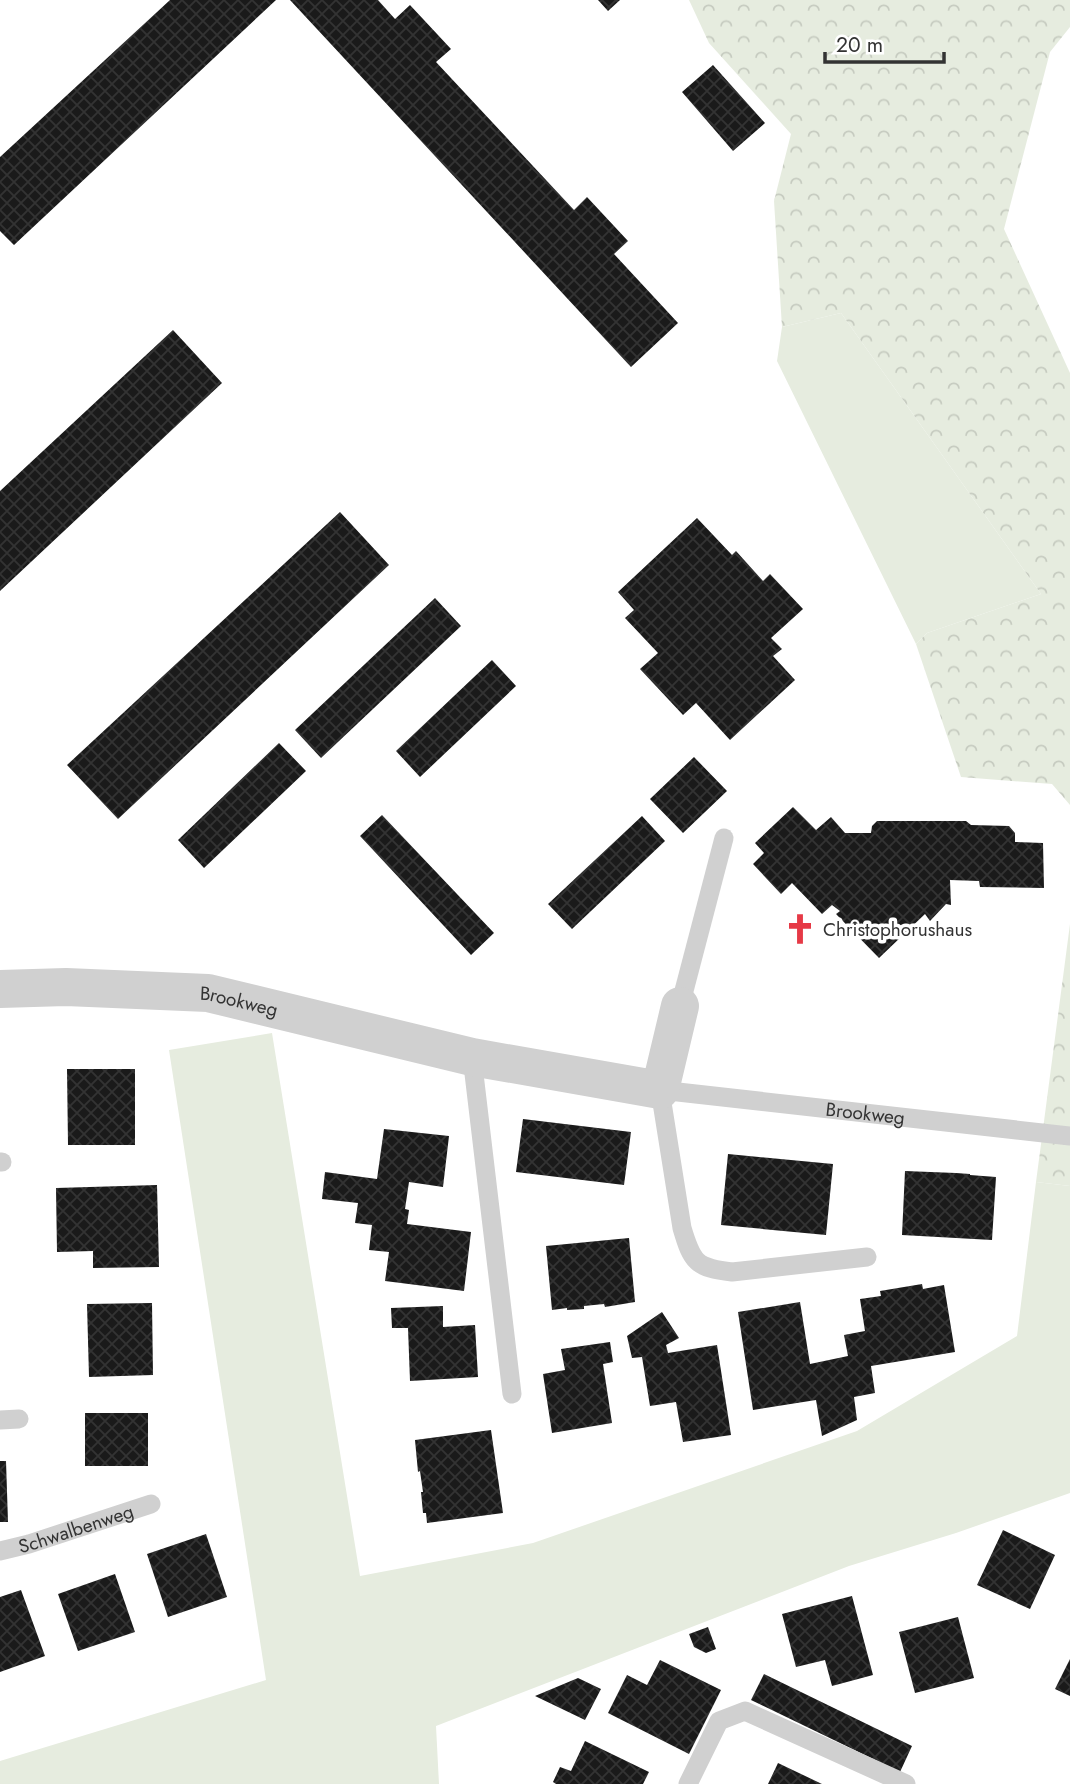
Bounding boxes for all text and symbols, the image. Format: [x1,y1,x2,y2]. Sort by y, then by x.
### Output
scale bar [825,21,944,65]
text: 20 m [836,30,883,60]
church icon: Christophorushaus [783,912,817,946]
place label: Christophorushaus [823,916,972,943]
street label: Brookweg [200,979,281,1023]
street label: Brookweg [824,1095,906,1131]
street label: Schwalbenweg [15,1497,137,1560]

